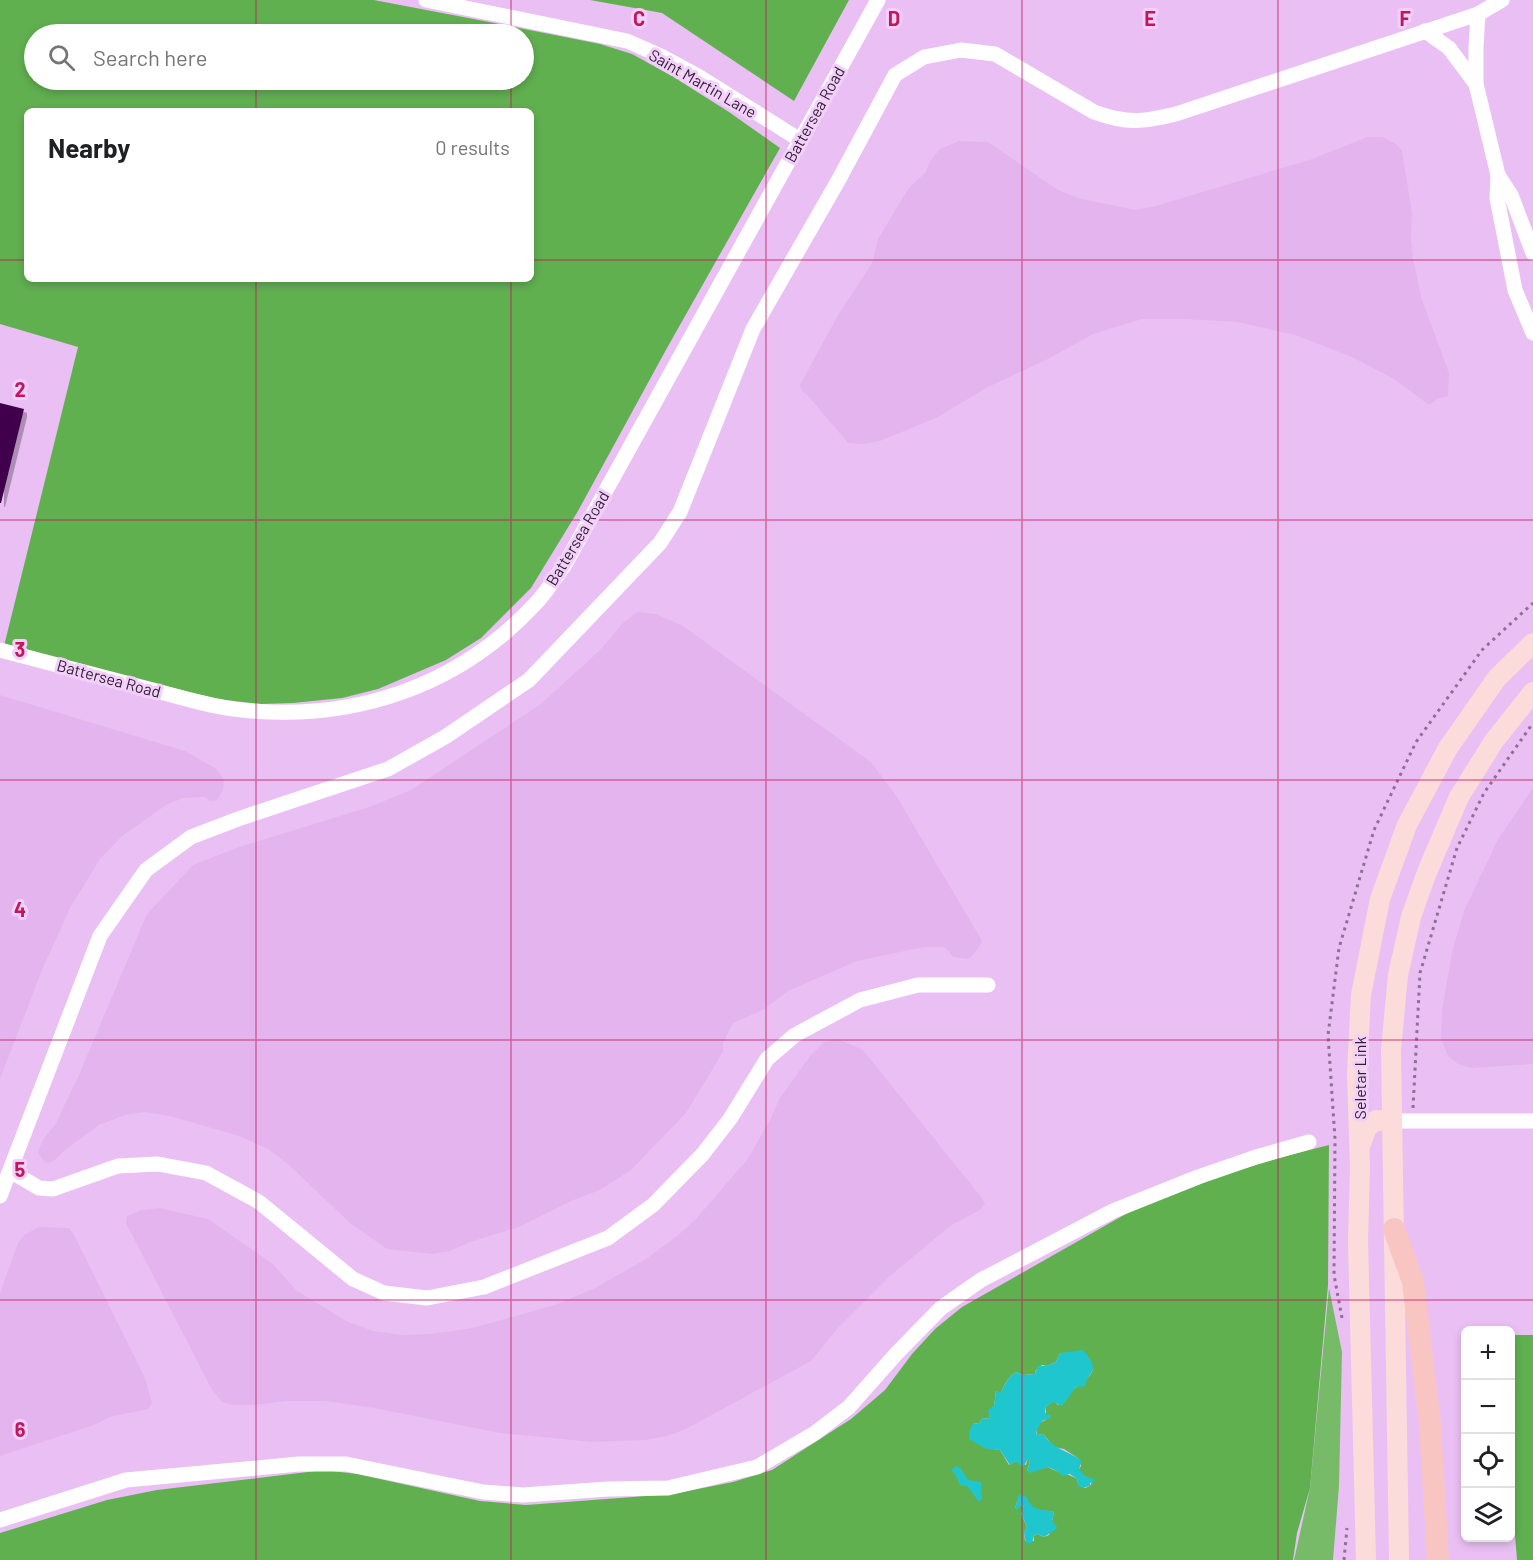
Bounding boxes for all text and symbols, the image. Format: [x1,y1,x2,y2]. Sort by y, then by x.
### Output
text: C [633,6,645,30]
text: D [888,6,900,30]
text: E [1144,6,1156,30]
text: F [1399,6,1411,30]
search box [24,24,534,90]
icon: search [45,41,78,74]
text: Search here [93,44,207,70]
street label: Saint Martin Lane [646,45,760,121]
street label: Battersea Road [780,63,848,165]
text: Nearby [48,132,130,163]
text: 0 results [435,135,510,159]
text: 2 [14,377,26,401]
street label: Battersea Road [541,487,613,589]
text: 3 [15,637,25,661]
street label: Battersea Road [55,655,163,701]
text: 4 [14,897,26,921]
street label: Seletar Link [1350,1037,1369,1119]
text: 5 [15,1157,26,1181]
map controls [1461,1326,1515,1542]
button: + [1461,1326,1515,1380]
button: − [1461,1380,1515,1434]
text: 6 [15,1417,26,1441]
button: locate [1461,1434,1515,1488]
button: layers [1461,1488,1515,1542]

